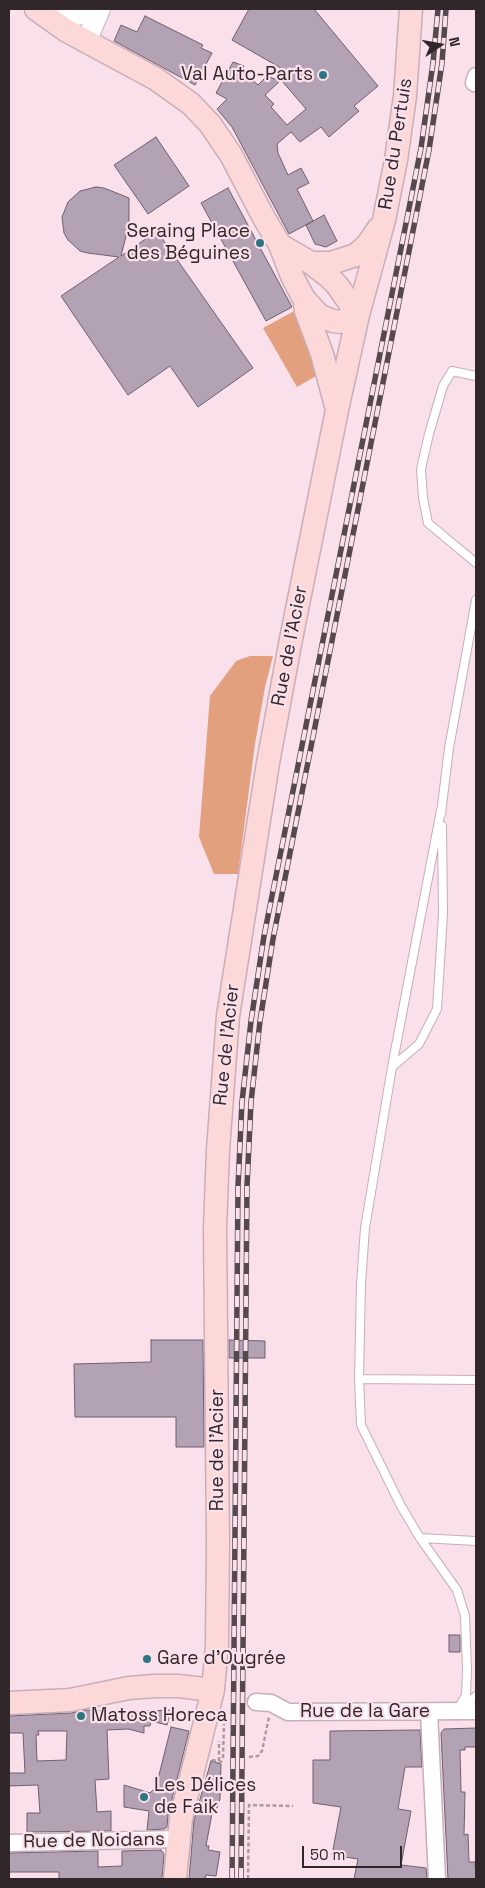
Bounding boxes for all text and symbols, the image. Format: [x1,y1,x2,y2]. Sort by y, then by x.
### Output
north arrow [415,20,465,70]
text: N [445,35,464,48]
place label: Val Auto-Parts [181,64,313,86]
marker: Val Auto-Parts [317,69,329,81]
street label: Rue du Pertuis [374,77,418,211]
place label: Seraing Place des Béguines [126,221,250,265]
marker: Seraing Place des Béguines [254,237,266,249]
street label: Rue de l'Acier [267,584,313,708]
street label: Rue de l'Acier [209,983,245,1107]
street label: Rue de l'Acier [207,1389,229,1511]
place label: Gare d'Ougrée [157,1648,286,1670]
marker: Gare d'Ougrée [141,1653,153,1665]
street label: Rue de la Gare [300,1701,430,1723]
place label: Matoss Horeca [91,1705,227,1727]
marker: Matoss Horeca [75,1710,87,1722]
place label: Les Délices de Faik [154,1775,256,1819]
marker: Les Délices de Faik [138,1791,150,1803]
street label: Rue de Noidans [23,1828,165,1854]
scale bar [305,1836,405,1868]
text: 50 m [310,1845,345,1864]

